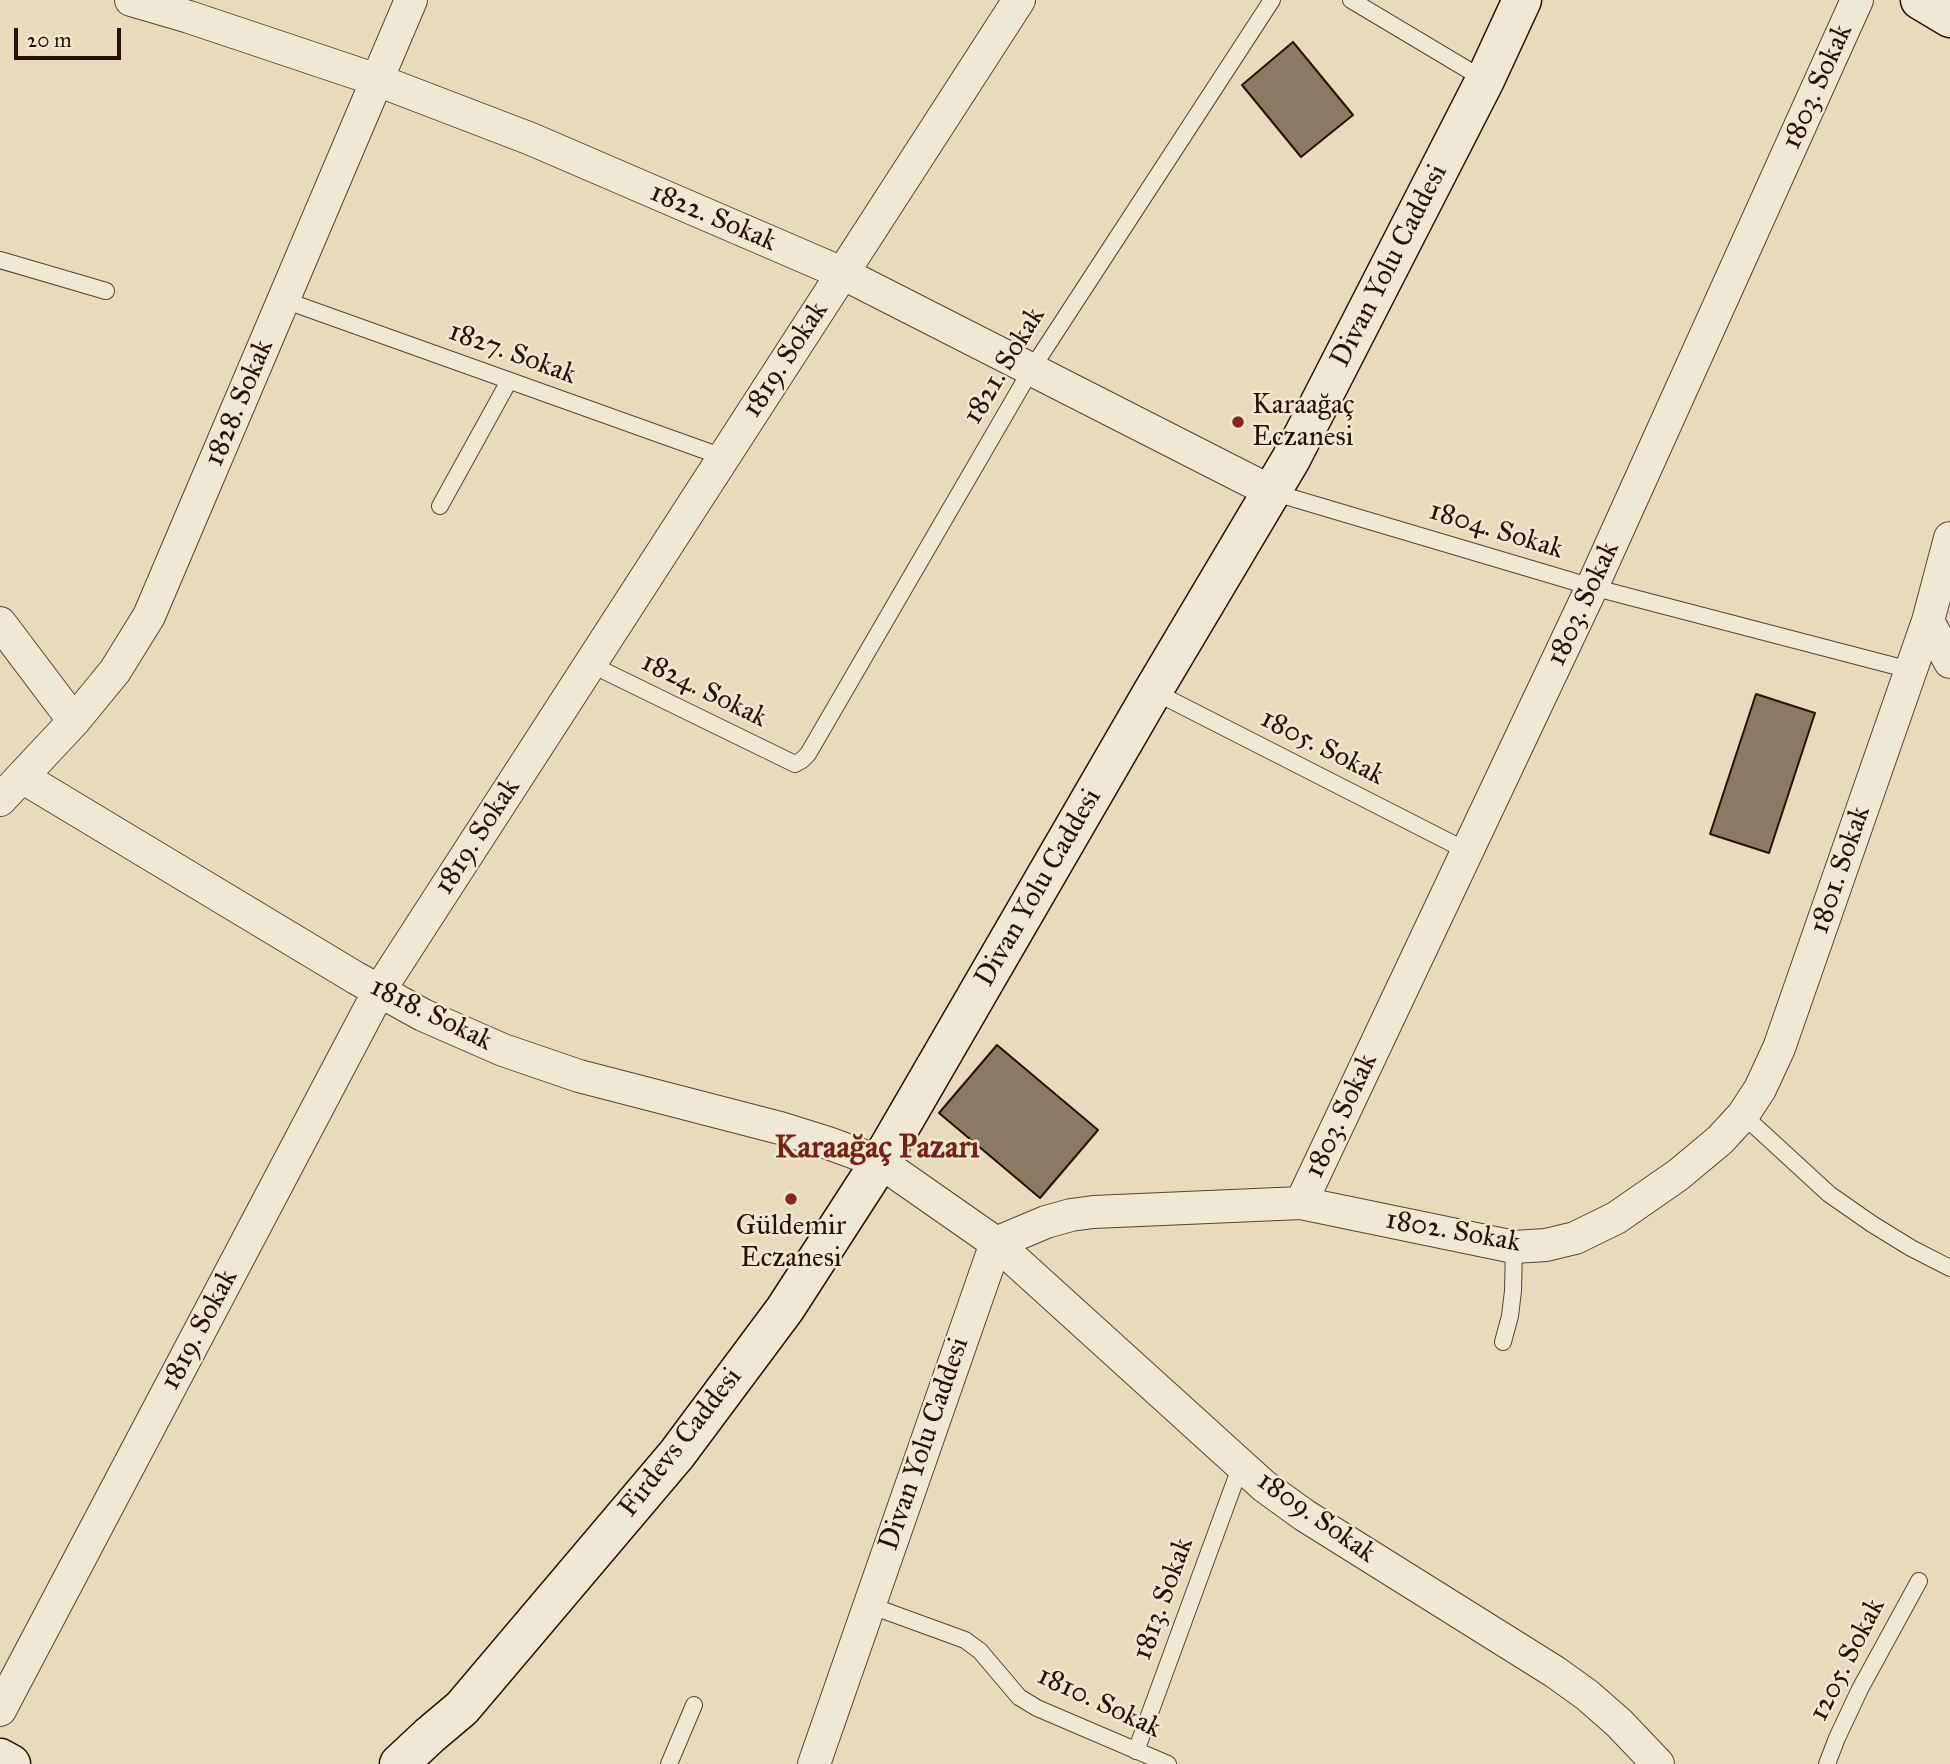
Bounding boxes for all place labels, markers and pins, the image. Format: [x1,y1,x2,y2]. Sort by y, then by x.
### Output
place label: Karaağaç Eczanesi [1252,389,1355,455]
marker: Karaağaç Eczanesi [1230,414,1246,430]
marker: Güldemir Eczanesi [783,1191,799,1207]
place label: Güldemir Eczanesi [736,1210,846,1276]

